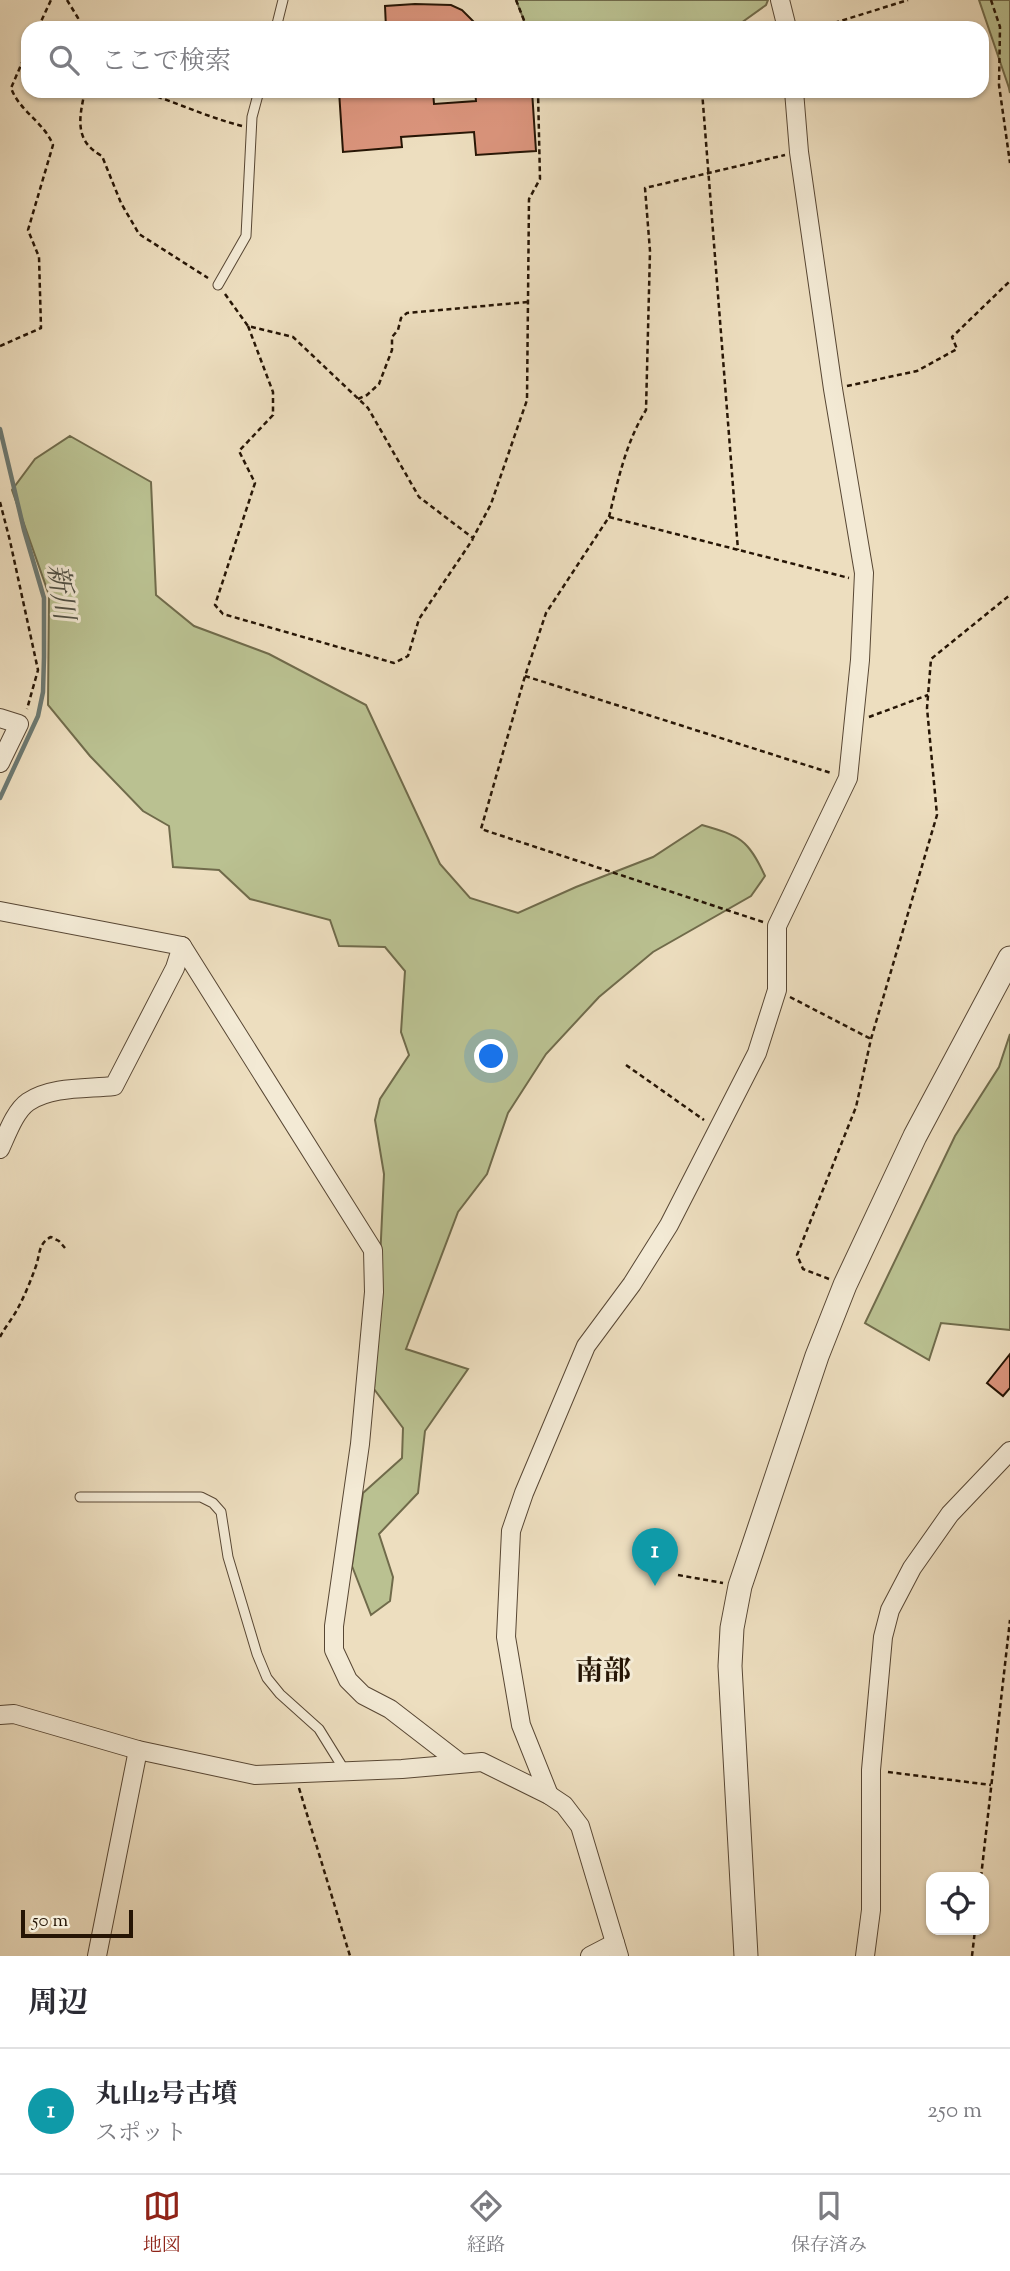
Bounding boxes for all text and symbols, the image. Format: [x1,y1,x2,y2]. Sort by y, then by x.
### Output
search box [21,21,989,98]
icon: search [45,41,83,79]
text: ここで検索 [101,44,231,81]
water label: 新川 [35,561,83,625]
your location [474,1039,508,1073]
pin: 1 [632,1528,678,1586]
district label: 南部 [575,1653,631,1693]
map controls [926,1872,989,1935]
button: locate [926,1872,989,1935]
scale bar [21,1907,133,1939]
text: 50 m [32,1908,68,1935]
text: 周辺 [28,1983,88,2026]
text: 丸山2号古墳 [95,2077,237,2114]
text: 1 [47,2095,55,2128]
text: 250 m [927,2095,982,2128]
text: スポット [95,2118,187,2151]
tab: 地図 [143,2187,181,2260]
tab: 経路 [467,2187,505,2260]
tab: 保存済み [791,2187,867,2260]

